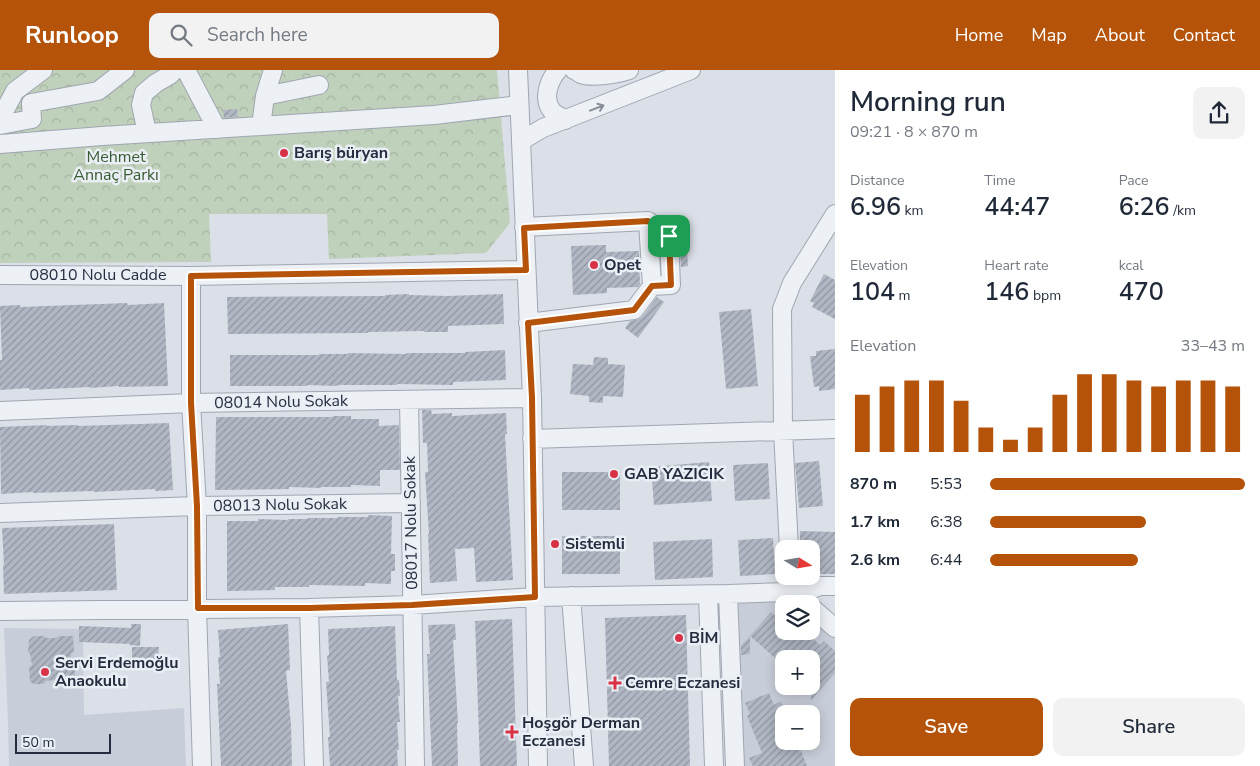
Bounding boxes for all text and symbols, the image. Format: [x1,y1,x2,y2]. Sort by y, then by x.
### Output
search box [149,13,499,58]
text: Runloop [25,19,119,51]
icon: search [167,21,195,49]
text: Search here [207,22,308,48]
text: Home [955,23,1003,47]
text: Map [1031,23,1067,47]
text: About [1095,23,1145,47]
text: Contact [1173,23,1235,47]
text: Morning run [850,83,1006,121]
button: share [1193,87,1245,139]
one-way arrow [589,102,604,112]
text: 09:21 · 8 × 870 m [850,121,978,143]
place label: Barış büryan [294,142,388,164]
park label: Mehmet Annaç Parkı [73,146,159,186]
marker: Barış büryan [278,147,290,159]
text: Distance [850,171,904,190]
text: Time [984,171,1015,190]
text: Pace [1119,171,1148,190]
text: 6.96 [850,190,901,224]
text: 44:47 [984,190,1050,224]
text: 6:26 [1119,190,1170,224]
text: km [901,201,924,220]
text: /km [1170,201,1196,220]
pin [648,215,690,257]
icon: arrive [655,222,683,250]
place label: Opet [604,254,642,276]
text: Elevation [850,256,908,275]
text: Heart rate [984,256,1048,275]
text: kcal [1119,256,1143,275]
marker: Opet [588,259,600,271]
street label: 08010 Nolu Cadde [30,264,166,286]
text: 104 [850,275,895,309]
text: 146 [984,275,1029,309]
text: 470 [1119,275,1164,309]
text: m [895,286,911,305]
text: bpm [1029,286,1061,305]
text: Elevation [850,335,916,357]
text: 33–43 m [1181,335,1245,357]
street label: 08014 Nolu Sokak [214,390,349,414]
street label: 08017 Nolu Sokak [399,455,423,590]
place label: GAB YAZICIK [624,463,725,485]
marker: GAB YAZICIK [608,468,620,480]
text: 870 m [850,473,897,495]
text: 5:53 [930,473,962,495]
street label: 08013 Nolu Sokak [213,493,348,517]
text: 1.7 km [850,511,900,533]
text: 6:38 [930,511,962,533]
place label: Sistemli [565,533,625,555]
marker: Sistemli [549,538,561,550]
north arrow [775,540,820,585]
map controls [775,540,820,750]
text: 2.6 km [850,549,900,571]
text: 6:44 [930,549,962,571]
button: layers [775,595,820,640]
place label: BİM [689,627,718,649]
marker: BİM [673,632,685,644]
button: + [775,650,820,695]
place label: Servi Erdemoğlu Anaokulu [55,652,179,692]
marker: Servi Erdemoğlu Anaokulu [39,666,51,678]
place label: Cemre Eczanesi [625,672,740,694]
marker: Cemre Eczanesi [609,677,621,689]
button: Save [850,698,1043,756]
button: Share [1053,698,1245,756]
button: − [775,705,820,750]
place label: Hoşgör Derman Eczanesi [522,712,640,752]
marker: Hoşgör Derman Eczanesi [506,726,518,738]
scale bar [15,731,111,754]
text: 50 m [22,733,54,752]

